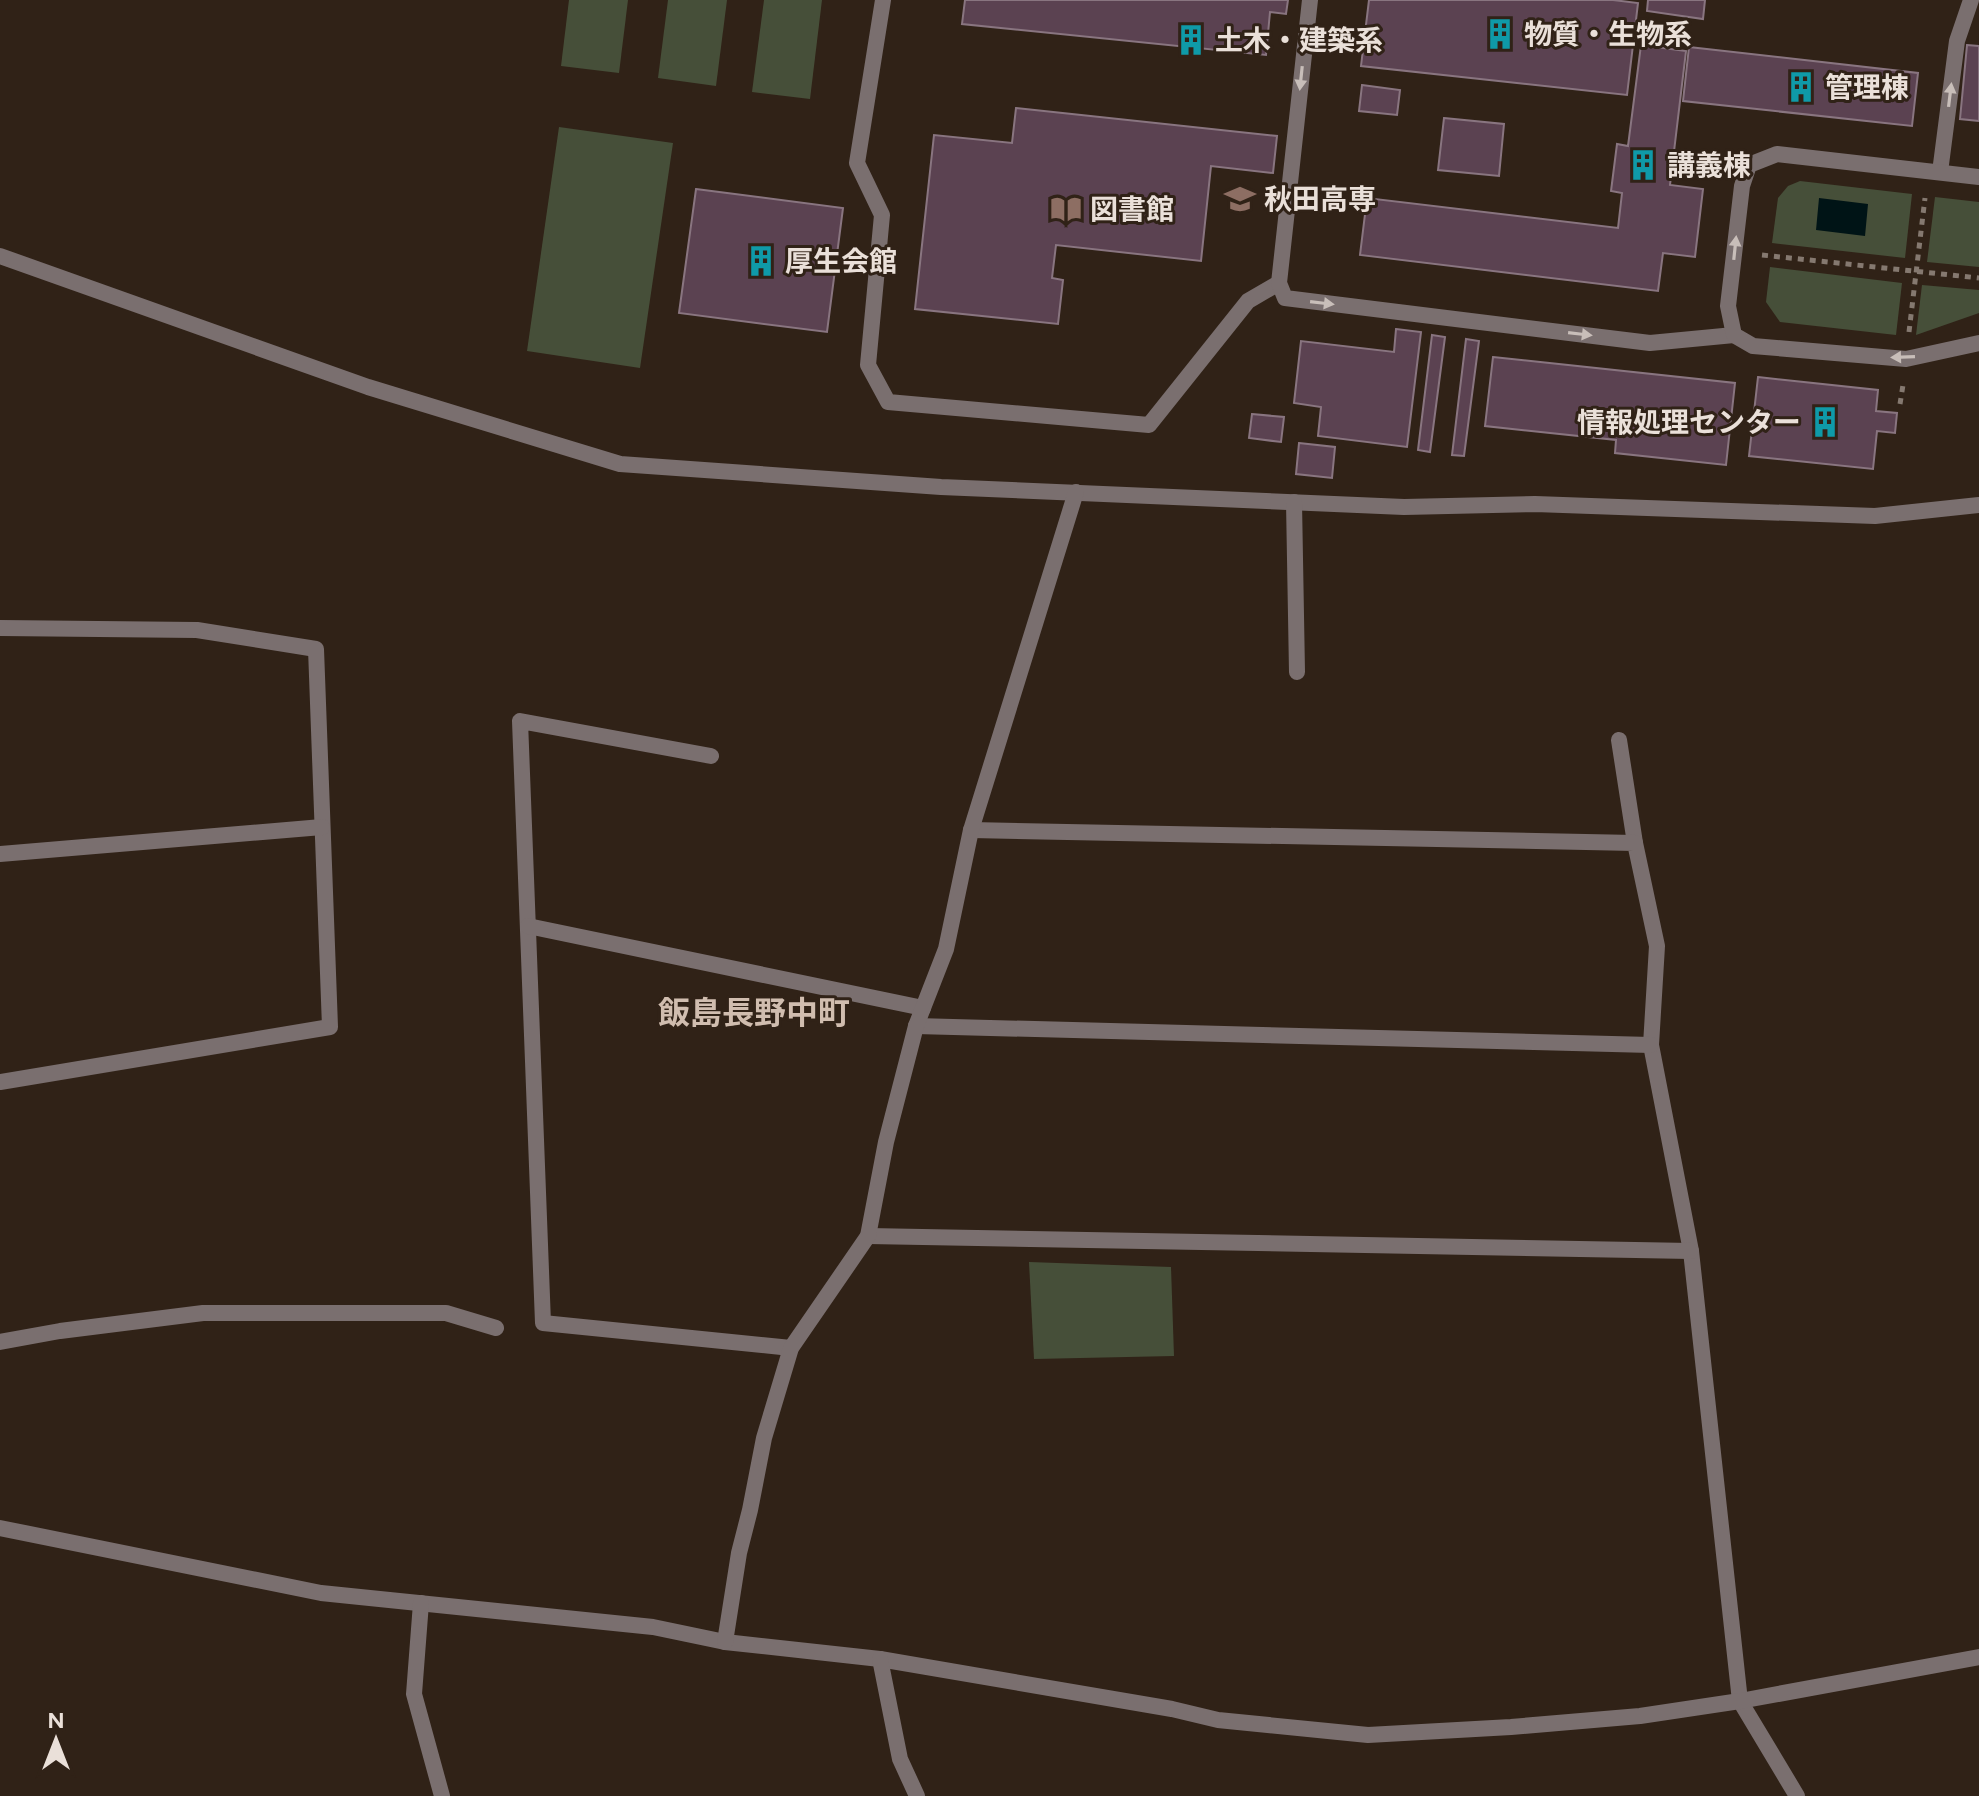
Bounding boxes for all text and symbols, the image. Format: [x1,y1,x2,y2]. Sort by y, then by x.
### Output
building icon: 物質・生物系 [1483,17,1517,51]
place label: 物質・生物系 [1524,17,1692,51]
building icon: 土木・建築系 [1174,23,1208,57]
place label: 土木・建築系 [1215,23,1383,57]
one-way arrow [1295,65,1308,90]
building icon: 管理棟 [1784,70,1818,104]
place label: 管理棟 [1825,70,1909,104]
one-way arrow [1944,82,1957,107]
building icon: 講義棟 [1626,148,1660,182]
place label: 講義棟 [1667,148,1751,182]
school or university icon: 秋田高専 [1223,182,1257,216]
place label: 秋田高専 [1264,182,1376,216]
library icon: 図書館 [1049,192,1083,226]
place label: 図書館 [1090,192,1174,226]
one-way arrow [1729,235,1742,260]
building icon: 厚生会館 [744,244,778,278]
place label: 厚生会館 [785,244,897,278]
one-way arrow [1310,296,1335,309]
one-way arrow [1568,328,1593,341]
one-way arrow [1889,351,1915,364]
place label: 情報処理センター [1577,405,1801,439]
building icon: 情報処理センター [1808,405,1842,439]
district label: 飯島長野中町 [658,994,850,1032]
north arrow [16,1700,96,1780]
text: N [47,1707,65,1734]

